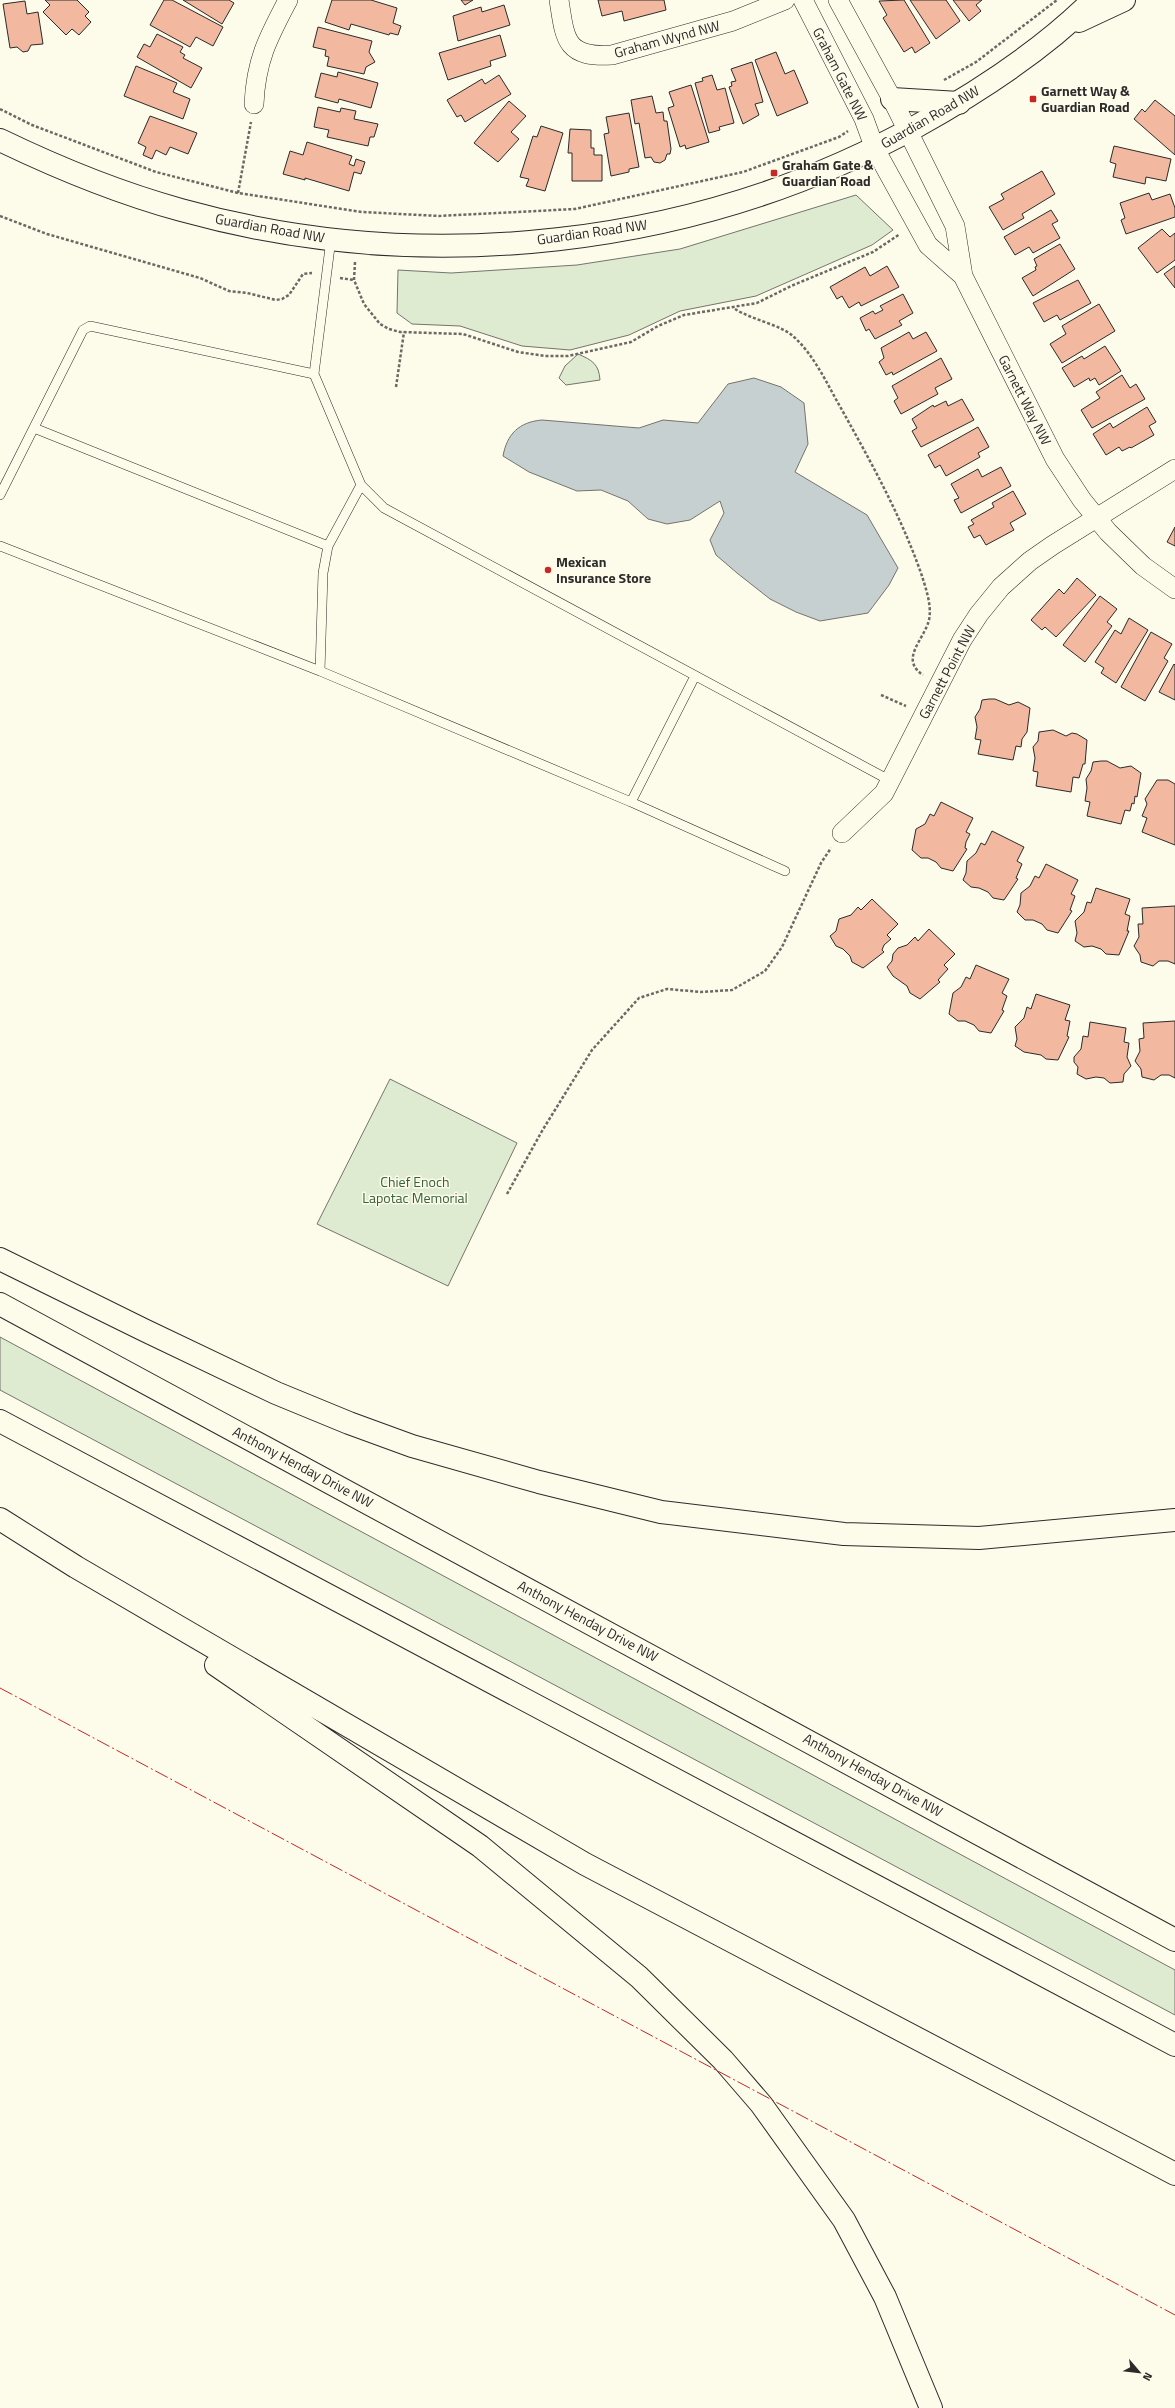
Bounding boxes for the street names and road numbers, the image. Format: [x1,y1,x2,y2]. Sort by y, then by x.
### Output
street label: Graham Wynd NW [612,14,722,63]
street label: Graham Gate NW [808,23,873,124]
street label: Guardian Road NW [876,80,983,153]
street label: Guardian Road NW [214,208,327,247]
street label: Guardian Road NW [535,213,648,250]
street label: Garnett Way NW [994,351,1057,449]
street label: Garnett Point NW [913,621,980,723]
street label: Anthony Henday Drive NW [229,1421,377,1513]
street label: Anthony Henday Drive NW [514,1575,662,1667]
street label: Anthony Henday Drive NW [800,1727,947,1822]

